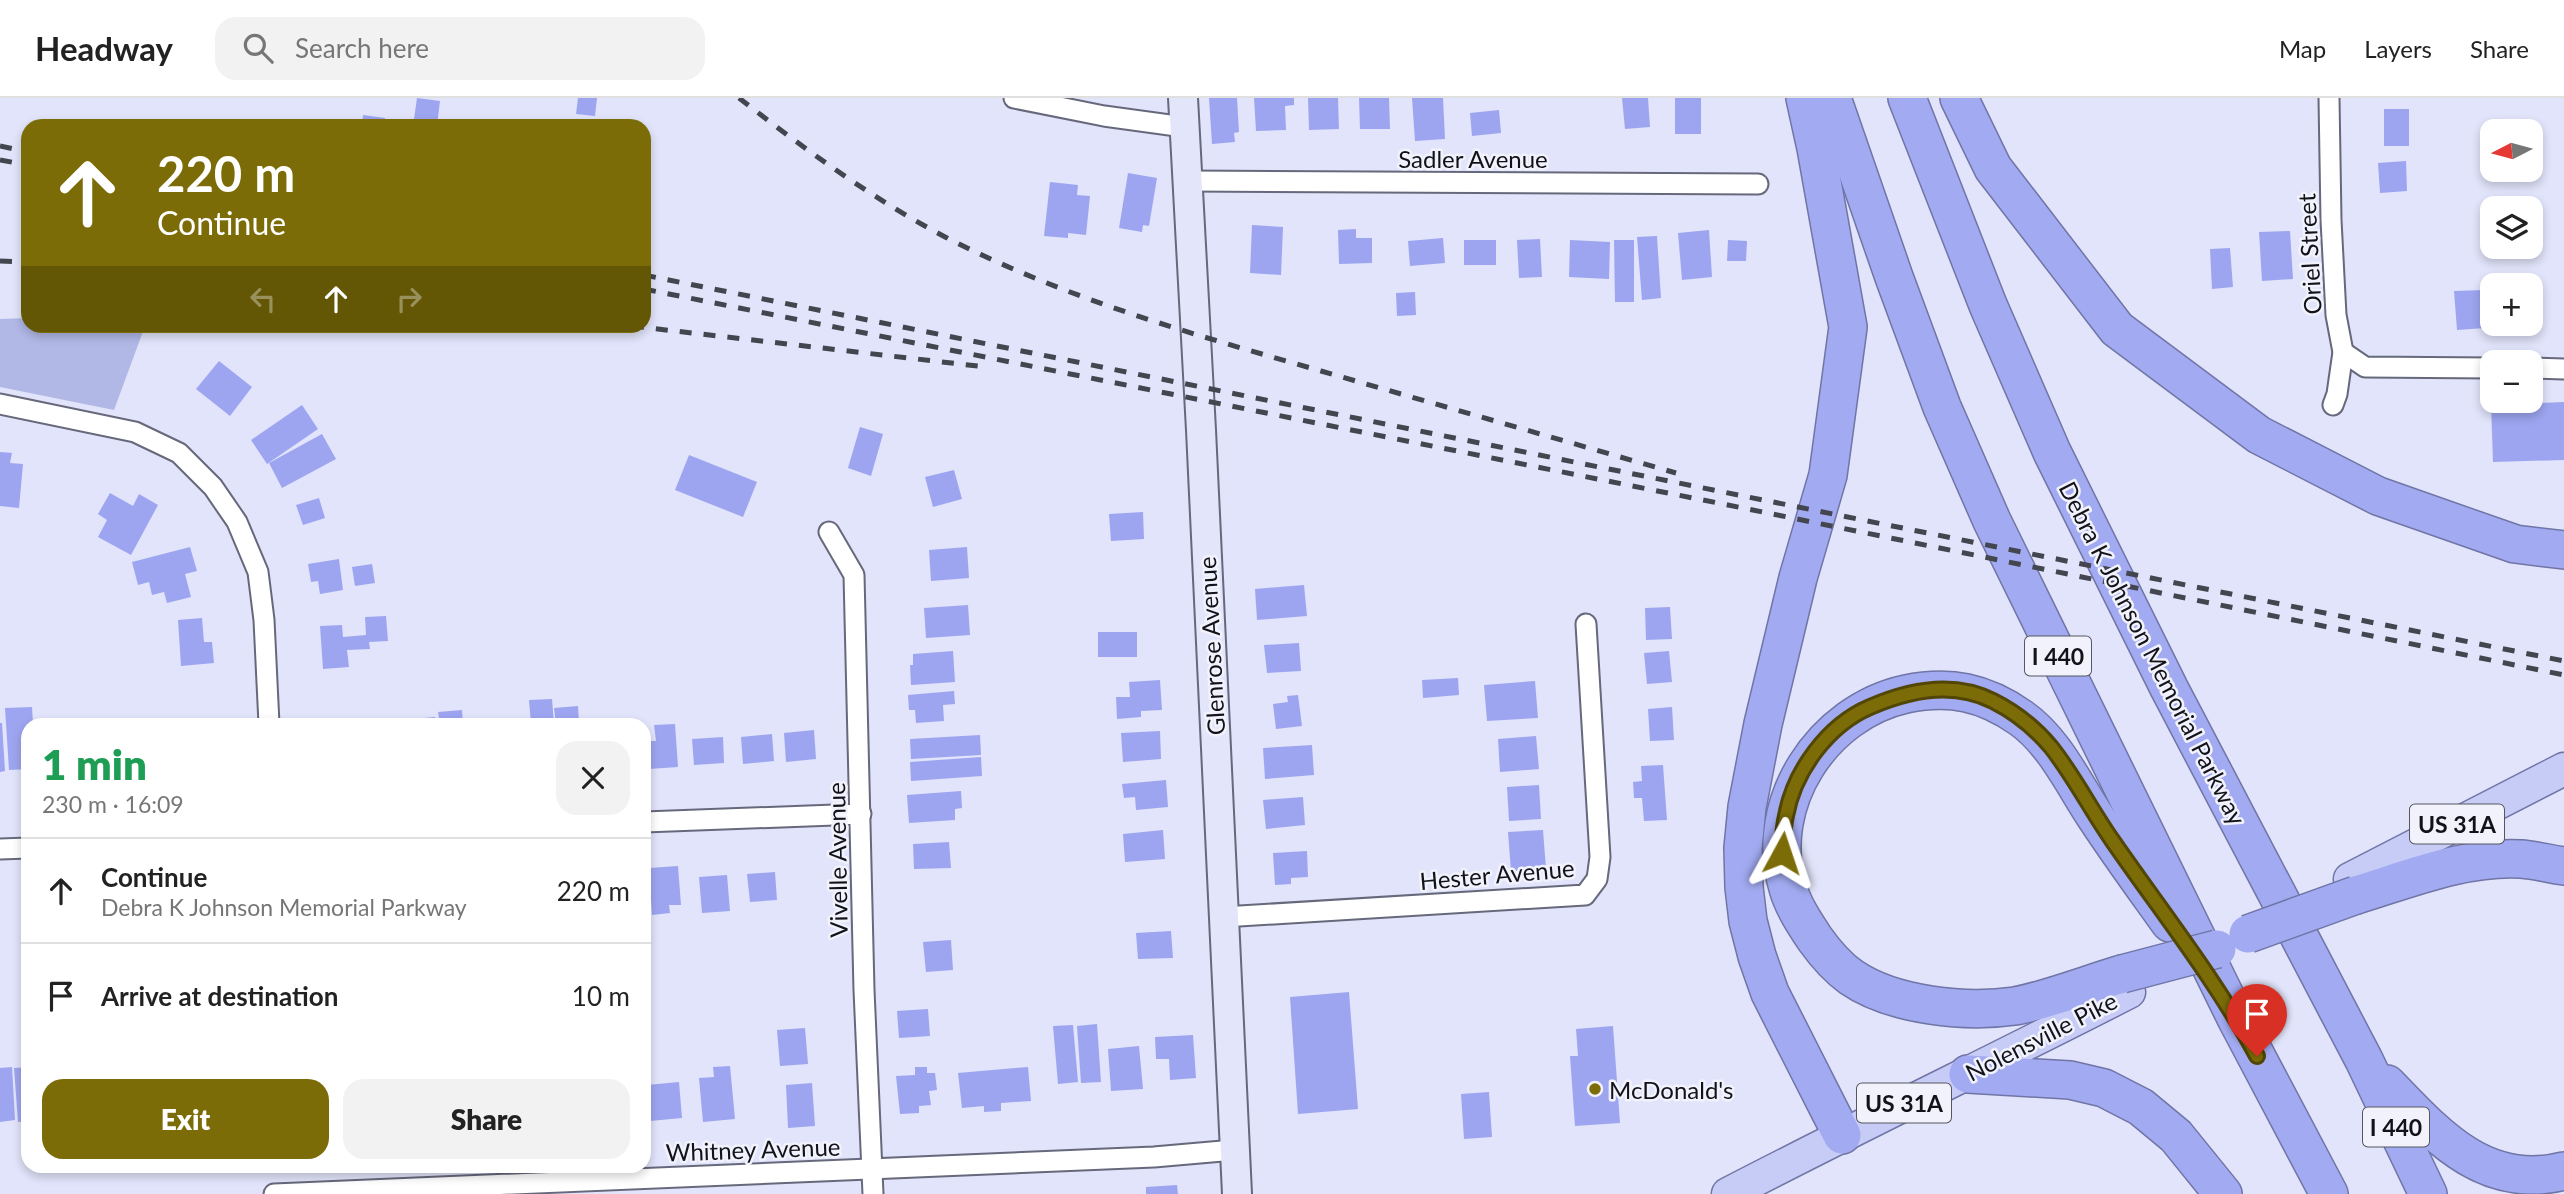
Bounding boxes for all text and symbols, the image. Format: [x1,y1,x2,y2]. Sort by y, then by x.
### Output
search box [215,17,705,80]
text: Headway [35,28,173,68]
icon: search [239,29,277,67]
text: Search here [295,32,429,64]
text: Map [2279,34,2326,63]
text: Layers [2364,34,2432,63]
text: Share [2470,34,2529,63]
north arrow [2480,119,2543,182]
map controls [2480,119,2543,413]
text: 220 m [157,144,295,202]
street label: Sadler Avenue [1398,144,1548,173]
icon: ahead [42,147,133,238]
street label: Oriel Street [2291,192,2327,315]
button: layers [2480,196,2543,259]
text: Continue [157,203,286,242]
button: + [2480,273,2543,336]
icon: left [244,280,282,318]
icon: ahead [317,280,355,318]
icon: right [390,280,428,318]
button: − [2480,350,2543,413]
street label: Debra K Johnson Memorial Parkway [2053,476,2253,830]
street label: Glenrose Avenue [1192,556,1230,736]
road number: I 440 [2025,636,2091,676]
text: 1 min [42,739,147,789]
button: close [556,741,630,815]
street label: Vivelle Avenue [821,782,853,938]
text: 230 m · 16:09 [42,790,184,818]
road number: US 31A [2410,804,2504,844]
position arrow [1745,816,1819,890]
street label: Hester Avenue [1418,853,1576,895]
text: Continue [101,861,207,893]
icon: ahead [42,872,80,910]
text: 220 m [557,875,630,907]
text: Debra K Johnson Memorial Parkway [101,893,467,921]
icon: arrive [42,977,80,1015]
text: Arrive at destination [101,980,338,1012]
text: 10 m [572,980,630,1012]
pin [2227,984,2287,1056]
street label: Nolensville Pike [1960,985,2122,1087]
icon: arrive [2238,995,2276,1033]
place label: McDonald's [1609,1075,1733,1104]
button: Exit [42,1079,329,1159]
button: Share [343,1079,630,1159]
marker: McDonald's [1587,1081,1603,1097]
road number: US 31A [1857,1084,1951,1122]
road number: I 440 [2363,1108,2429,1146]
street label: Whitney Avenue [665,1131,841,1167]

